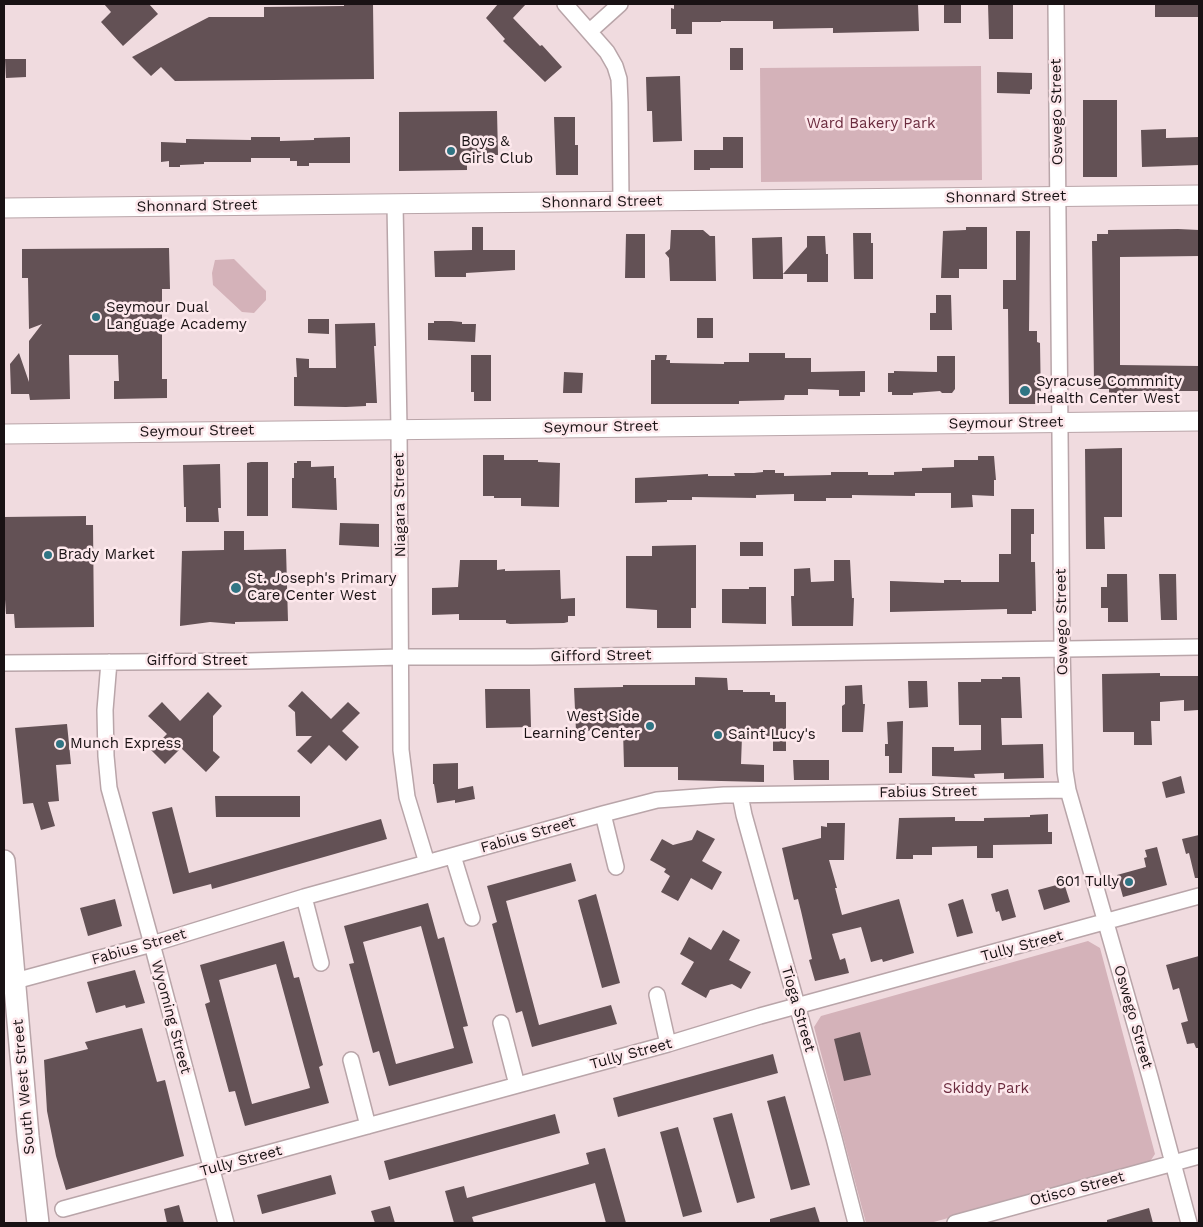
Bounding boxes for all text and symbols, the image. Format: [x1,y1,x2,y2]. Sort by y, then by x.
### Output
street label: Oswego Street [1047,58,1067,166]
park label: Ward Bakery Park [806,115,936,133]
place label: Boys & Girls Club [461,133,533,168]
marker: Boys & Girls Club [445,145,457,157]
street label: Shonnard Street [946,187,1066,207]
street label: Shonnard Street [542,192,662,212]
street label: Shonnard Street [137,196,257,216]
place label: Seymour Dual Language Academy [106,299,247,334]
marker: Seymour Dual Language Academy [90,311,102,323]
place label: Syracuse Commnity Health Center West [1036,373,1182,408]
marker: Syracuse Commnity Health Center West [1018,384,1032,398]
street label: Seymour Street [949,413,1063,433]
street label: Seymour Street [544,417,658,437]
street label: Seymour Street [140,421,254,441]
street label: Niagara Street [390,453,410,557]
place label: Brady Market [58,546,155,564]
marker: Brady Market [42,549,54,561]
street label: Oswego Street [1052,568,1072,676]
place label: St. Joseph's Primary Care Center West [247,570,397,605]
marker: St. Joseph's Primary Care Center West [229,581,243,595]
street label: Gifford Street [550,646,652,666]
street label: Gifford Street [147,652,247,670]
place label: West Side Learning Center [523,708,640,743]
marker: West Side Learning Center [644,720,656,732]
place label: Saint Lucy's [728,726,816,744]
marker: Saint Lucy's [712,729,724,741]
place label: Munch Express [70,735,181,753]
marker: Munch Express [54,738,66,750]
street label: Fabius Street [879,782,977,802]
street label: Fabius Street [479,813,577,857]
place label: 601 Tully [1056,873,1119,891]
marker: 601 Tully [1123,876,1135,888]
street label: Fabius Street [90,925,188,969]
street label: Tully Street [979,926,1065,966]
street label: Wyoming Street [147,958,195,1076]
street label: Oswego Street [1110,963,1156,1071]
street label: Tioga Street [777,964,819,1054]
street label: South West Street [9,1019,39,1155]
street label: Tully Street [588,1034,674,1074]
park label: Skiddy Park [943,1080,1029,1098]
street label: Tully Street [198,1141,284,1181]
street label: Otisco Street [1028,1168,1126,1210]

